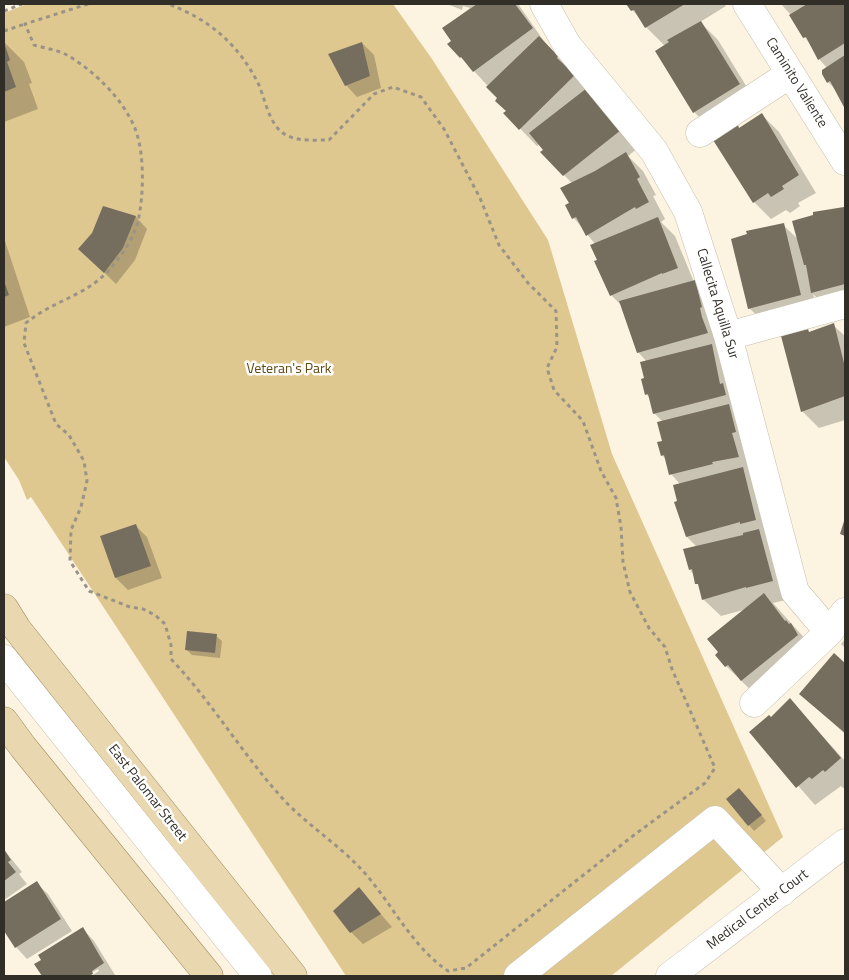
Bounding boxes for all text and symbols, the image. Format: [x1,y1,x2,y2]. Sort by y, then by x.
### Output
street label: Caminito Valiente [762,35,830,131]
street label: Callecita Aquilla Sur [692,247,742,361]
park label: Veteran's Park [246,362,332,378]
street label: East Palomar Street [104,741,190,845]
street label: Medical Center Court [704,866,812,954]

